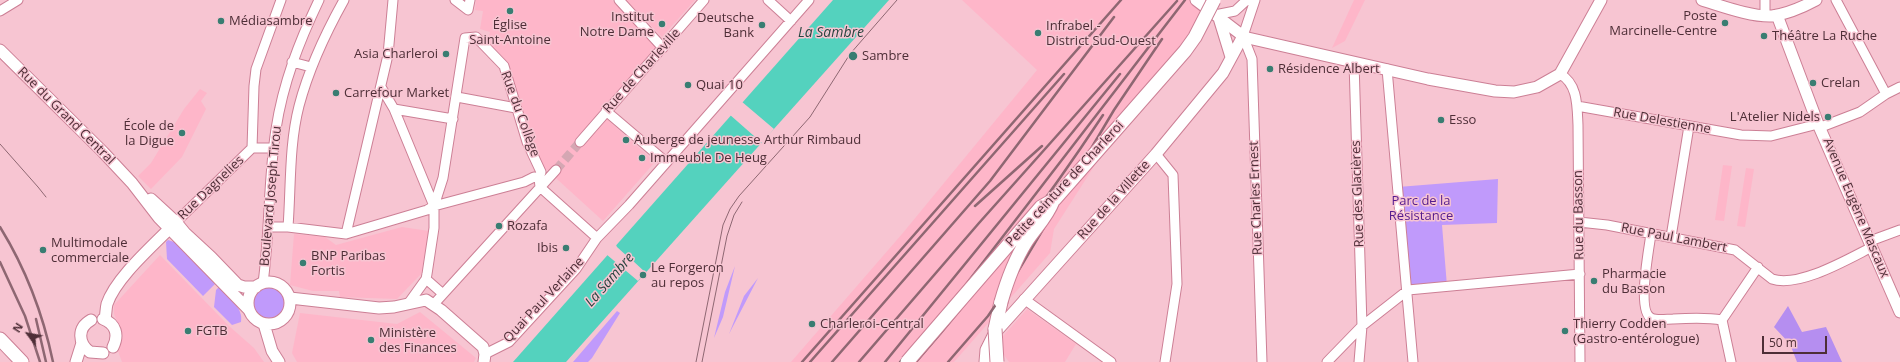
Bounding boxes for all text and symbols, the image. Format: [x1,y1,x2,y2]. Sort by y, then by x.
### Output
marker: Église Saint-Antoine [505,6,515,16]
place label: Poste Marcinelle-Centre [1609,8,1717,39]
place label: Institut Notre Dame [580,9,654,40]
place label: Deutsche Bank [697,10,754,41]
place label: Médiasambre [229,13,312,29]
marker: Médiasambre [216,16,226,26]
place label: Église Saint-Antoine [469,17,551,48]
place label: Infrabel - District Sud-Ouest [1046,18,1156,49]
marker: Poste Marcinelle-Centre [1720,18,1730,28]
marker: Institut Notre Dame [657,19,667,29]
marker: Deutsche Bank [757,20,767,30]
water label: La Sambre [798,25,864,41]
street label: Rue de Charleville [600,26,684,116]
marker: Infrabel - District Sud-Ouest [1033,28,1043,38]
place label: Théâtre La Ruche [1772,28,1877,44]
marker: Théâtre La Ruche [1759,31,1769,41]
place label: Asia Charleroi [354,46,438,62]
place label: Sambre [862,48,909,64]
marker: Asia Charleroi [441,49,451,59]
marker: Sambre [847,50,859,62]
place label: Résidence Albert [1278,61,1380,77]
street label: Rue du Grand Central [14,64,118,168]
marker: Résidence Albert [1265,64,1275,74]
street label: Rue du Collège [497,69,543,159]
place label: Crelan [1821,75,1860,91]
place label: Quai 10 [696,77,743,93]
marker: Crelan [1808,78,1818,88]
marker: Quai 10 [683,80,693,90]
place label: Carrefour Market [344,85,449,101]
marker: Carrefour Market [331,88,341,98]
street label: Rue Delestienne [1612,105,1712,137]
place label: L'Atelier Nidels [1730,109,1820,125]
place label: Esso [1449,112,1476,128]
marker: L'Atelier Nidels [1823,112,1833,122]
marker: Esso [1436,115,1446,125]
place label: École de la Digue [124,118,174,149]
street label: Petite ceinture de Charleroi [1003,118,1127,250]
street label: Boulevard Joseph Tirou [257,125,285,267]
marker: École de la Digue [177,128,187,138]
place label: Auberge de jeunesse Arthur Rimbaud [634,132,861,148]
marker: Auberge de jeunesse Arthur Rimbaud [621,135,631,145]
street label: Avenue Eugène Mascaux [1819,136,1893,280]
street label: Rue des Glacières [1348,140,1368,248]
street label: Rue Charles Ernest [1246,141,1266,255]
place label: Immeuble De Heug [650,150,767,166]
street label: Rue Dagnelies [175,153,247,223]
marker: Immeuble De Heug [637,153,647,163]
street label: Rue de la Villette [1075,157,1153,243]
street label: Rue du Basson [1570,170,1588,260]
park label: Parc de la Résistance [1389,193,1453,224]
place label: Rozafa [507,218,548,234]
street label: Rue Paul Lambert [1620,220,1728,256]
marker: Rozafa [494,221,504,231]
place label: Multimodale commerciale [51,235,129,266]
place label: Ibis [537,240,558,256]
marker: Ibis [561,243,571,253]
marker: Multimodale commerciale [38,245,48,255]
place label: BNP Paribas Fortis [311,248,385,279]
water label: La Sambre [582,250,638,310]
street label: Quai Paul Verlaine [500,254,588,346]
marker: BNP Paribas Fortis [298,258,308,268]
place label: Le Forgeron au repos [651,260,724,291]
place label: Pharmacie du Basson [1602,266,1666,297]
marker: Le Forgeron au repos [638,270,648,280]
marker: Pharmacie du Basson [1589,276,1599,286]
north arrow [8,314,48,354]
place label: Charleroi-Central [820,316,924,332]
place label: Thierry Codden (Gastro-entérologue) [1573,316,1699,347]
marker: Charleroi-Central [807,319,817,329]
text: N [9,320,26,335]
place label: FGTB [196,323,228,339]
place label: Ministère des Finances [379,325,457,356]
marker: FGTB [183,326,193,336]
marker: Thierry Codden (Gastro-entérologue) [1560,326,1570,336]
scale bar [1764,328,1829,354]
text: 50 m [1769,334,1797,351]
marker: Ministère des Finances [366,335,376,345]

